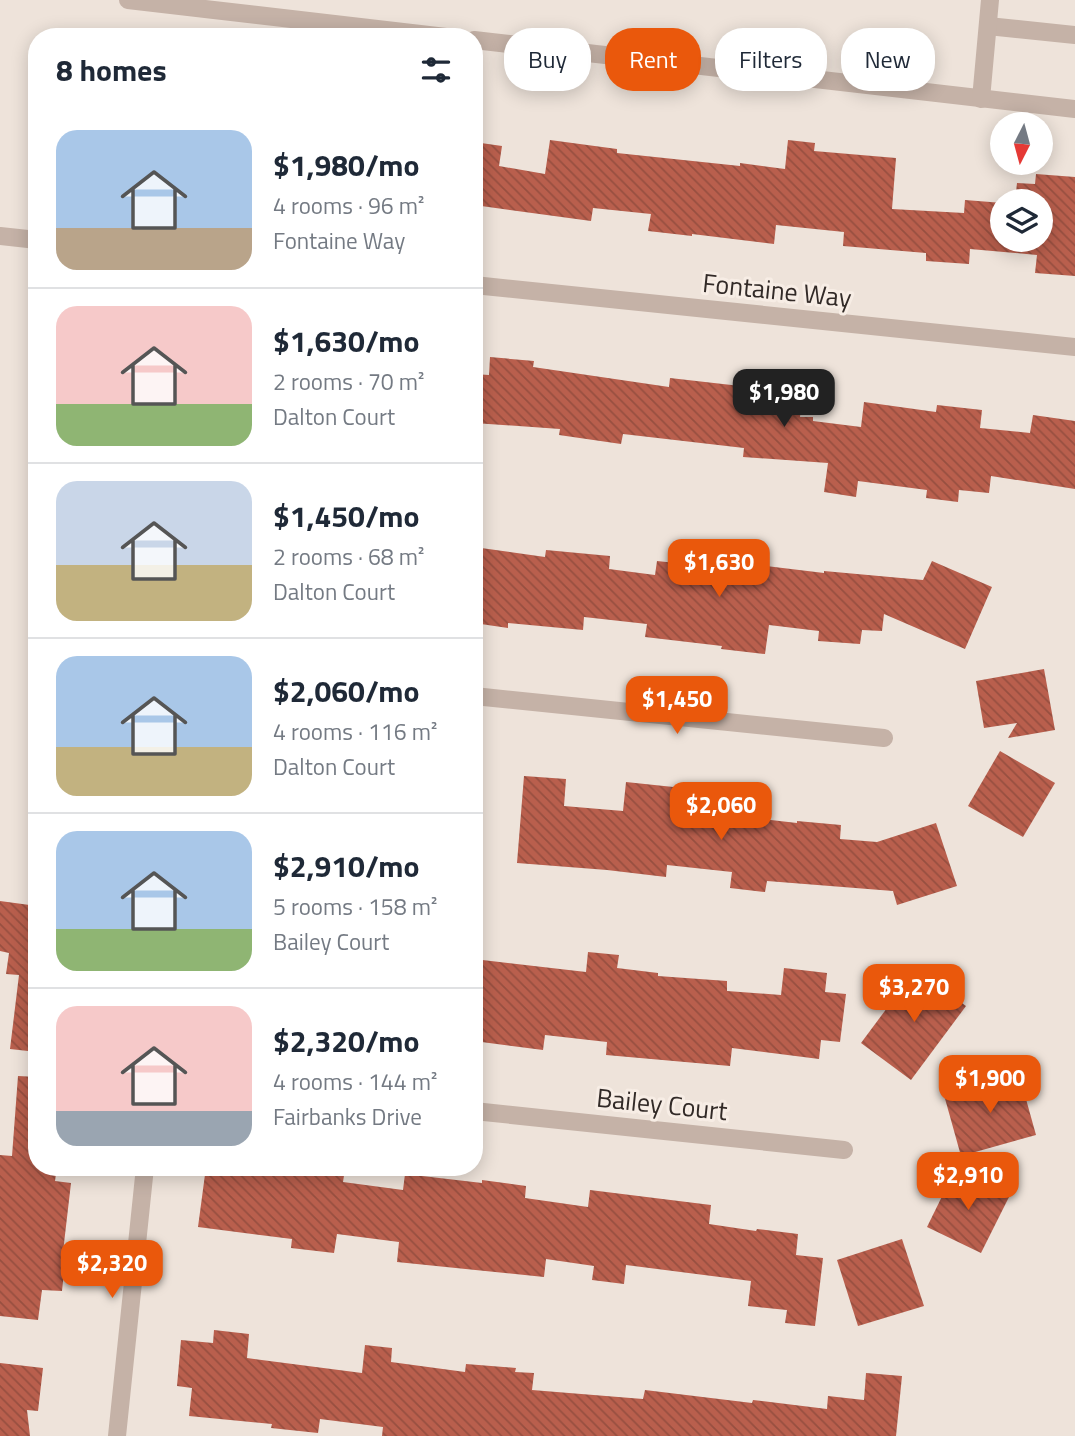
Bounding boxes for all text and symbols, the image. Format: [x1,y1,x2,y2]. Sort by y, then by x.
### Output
chip: Buy [504,28,591,91]
chip: Rent [605,28,701,91]
chip: Filters [715,28,827,91]
chip: New [841,28,935,91]
text: 8 homes [56,47,167,93]
icon: filters [417,51,455,89]
north arrow [990,112,1054,175]
map controls [990,112,1053,252]
text: $1,980/mo [273,142,419,188]
icon: home [112,158,196,242]
text: 4 rooms · 96 m² [273,188,424,223]
button: layers [990,189,1053,252]
text: Fontaine Way [273,223,405,258]
street label: Fontaine Way [701,263,853,317]
text: $1,630/mo [273,318,419,364]
icon: home [112,334,196,418]
text: 2 rooms · 70 m² [273,364,424,399]
pin: $1,980 [727,370,841,429]
text: $1,980 [749,374,819,409]
text: Dalton Court [273,399,395,434]
text: $1,450/mo [273,493,419,539]
icon: home [112,509,196,593]
text: 2 rooms · 68 m² [273,539,424,574]
pin: $1,630 [662,540,776,599]
text: $1,630 [684,544,754,579]
text: Dalton Court [273,574,395,609]
text: $2,060/mo [273,668,419,714]
pin: $1,450 [620,676,734,736]
text: $1,450 [642,681,712,716]
icon: home [112,684,196,768]
text: 4 rooms · 116 m² [273,714,437,749]
text: Dalton Court [273,749,395,784]
pin: $2,060 [664,782,778,842]
text: $2,060 [686,787,756,822]
text: $2,910/mo [273,843,419,889]
icon: home [112,859,196,943]
text: 5 rooms · 158 m² [273,889,437,924]
text: Bailey Court [273,924,389,959]
pin: $3,270 [857,964,971,1024]
text: $3,270 [879,969,949,1004]
text: $2,320/mo [273,1018,419,1064]
icon: home [112,1034,196,1118]
pin: $1,900 [933,1056,1047,1115]
text: $1,900 [955,1060,1025,1095]
text: 4 rooms · 144 m² [273,1064,437,1099]
street label: Bailey Court [595,1078,729,1130]
text: Fairbanks Drive [273,1099,422,1134]
pin: $2,910 [911,1152,1025,1212]
text: $2,910 [933,1157,1003,1192]
pin: $2,320 [55,1240,169,1300]
text: $2,320 [77,1245,147,1280]

